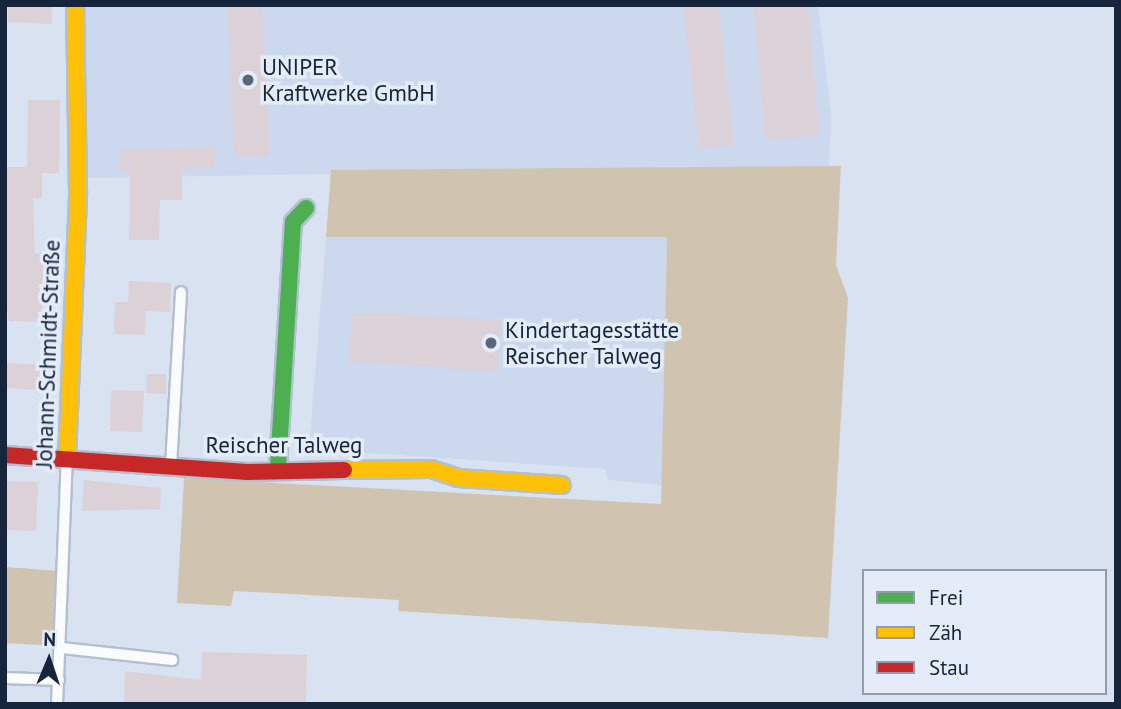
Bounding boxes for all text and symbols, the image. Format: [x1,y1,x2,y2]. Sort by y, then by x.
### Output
place label: UNIPER Kraftwerke GmbH [262,53,435,107]
marker: UNIPER Kraftwerke GmbH [240,72,256,88]
street label: Johann-Schmidt-Straße [30,239,66,469]
place label: Kindertagesstätte Reischer Talweg [505,316,679,370]
marker: Kindertagesstätte Reischer Talweg [483,335,499,351]
street label: Reischer Talweg [205,431,363,459]
legend [862,569,1107,695]
text: Frei [929,584,963,611]
text: Zäh [929,619,962,646]
north arrow [14,625,84,695]
text: N [43,627,56,651]
text: Stau [929,654,969,681]

